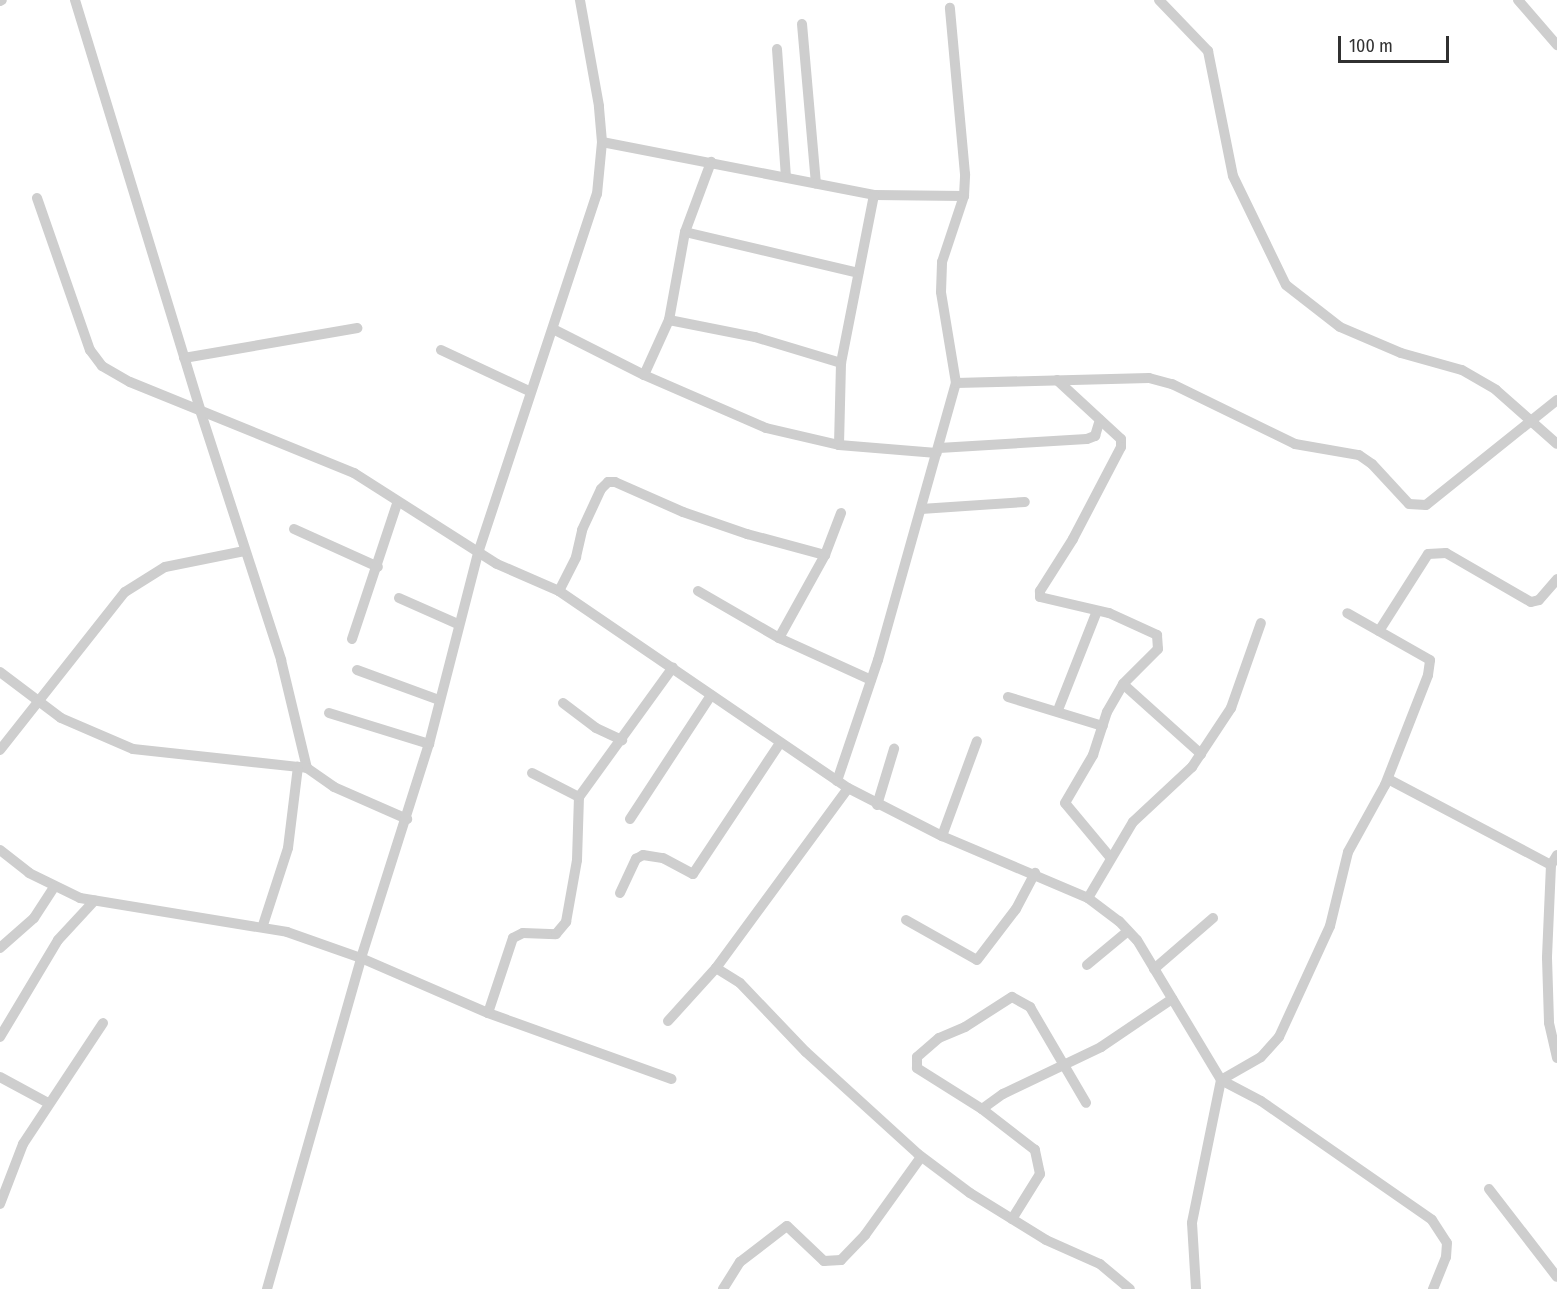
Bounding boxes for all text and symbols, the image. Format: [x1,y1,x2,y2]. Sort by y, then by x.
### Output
scale bar [1341,24,1452,62]
text: 100 m [1349,35,1393,57]

